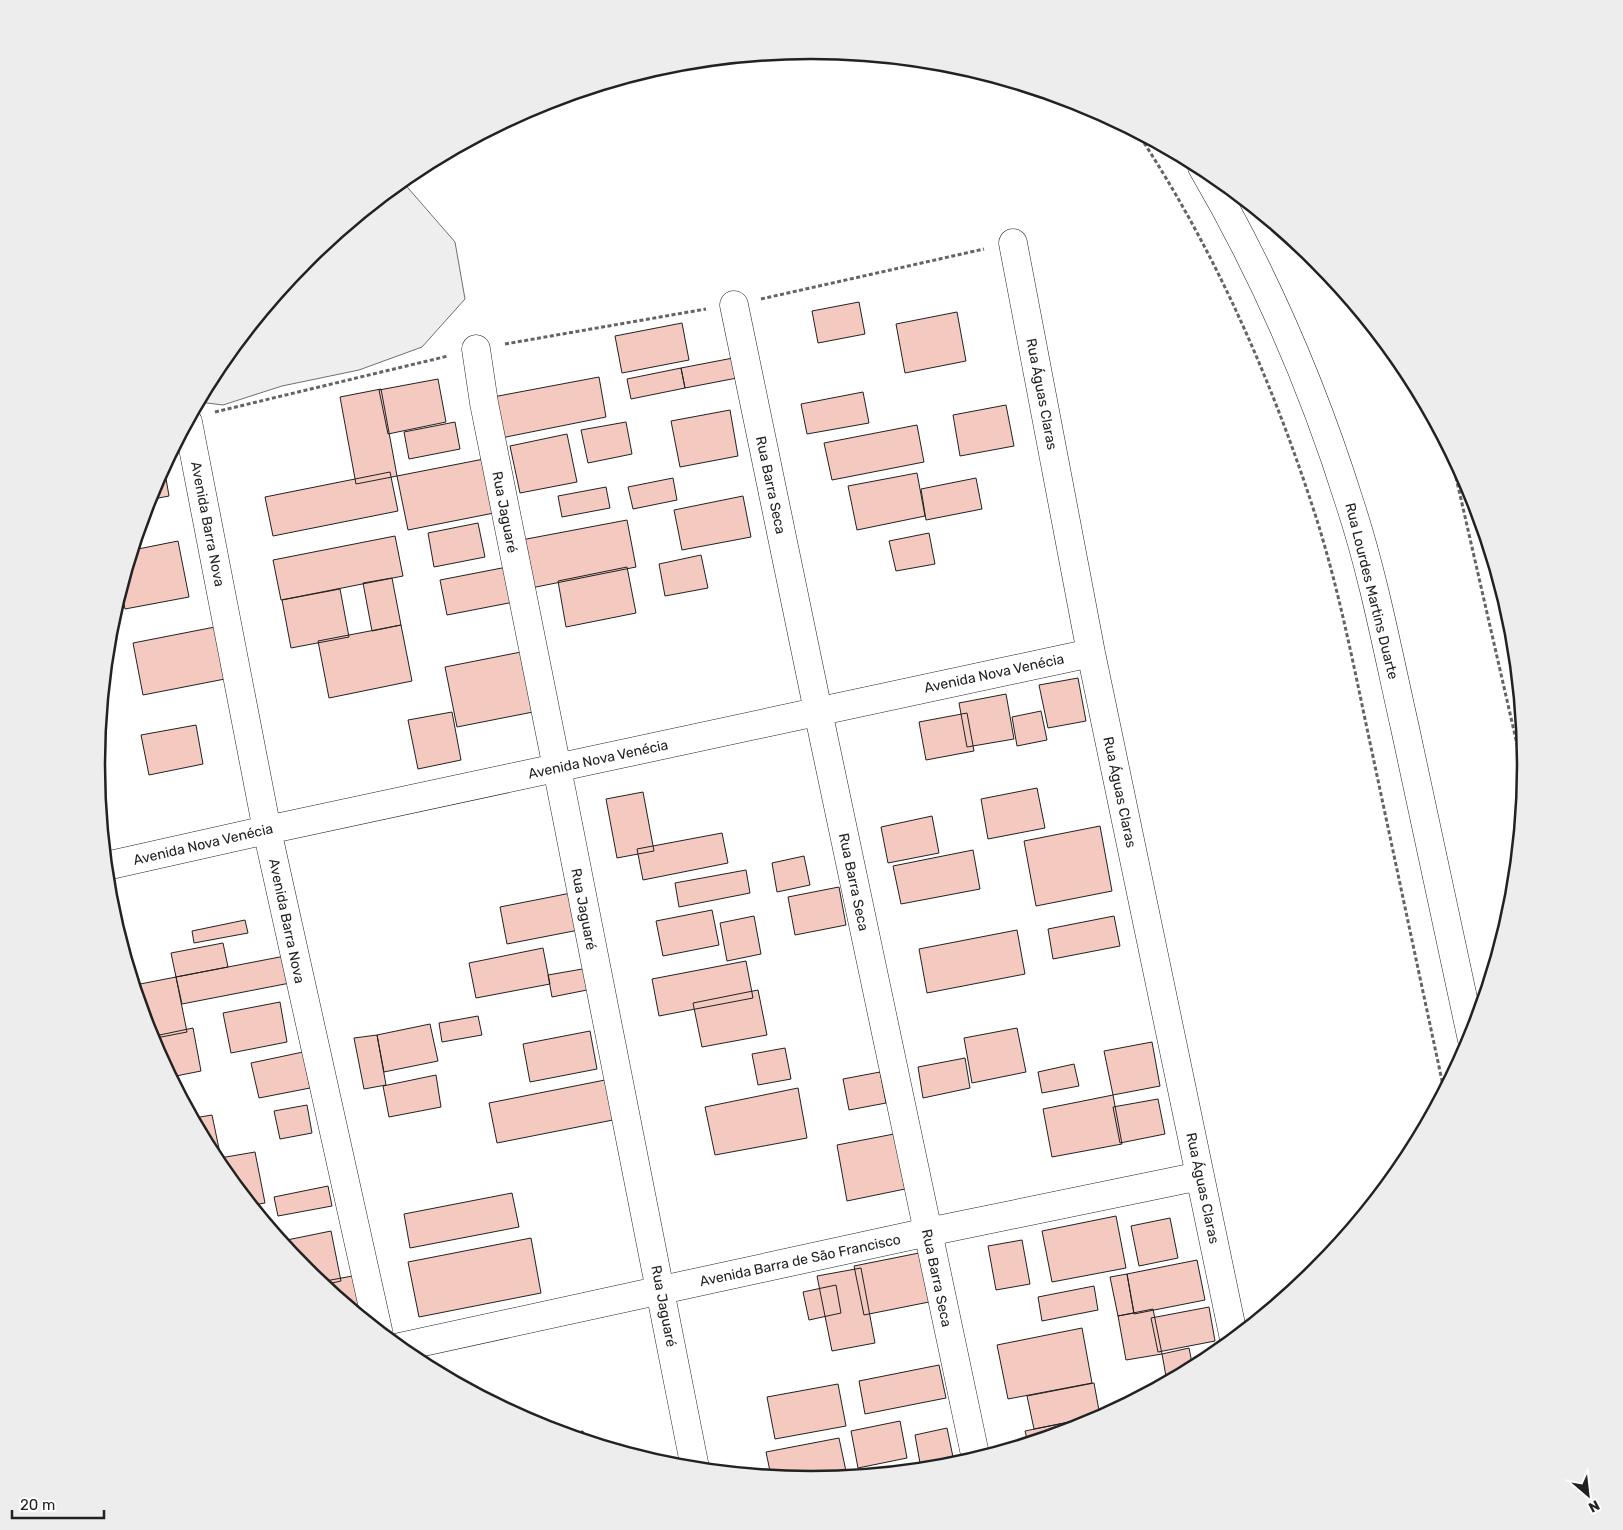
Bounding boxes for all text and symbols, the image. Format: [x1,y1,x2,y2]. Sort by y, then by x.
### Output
street label: Rua Águas Claras [1022,337,1062,451]
street label: Rua Barra Seca [752,435,789,536]
street label: Avenida Barra Nova [187,460,228,588]
street label: Rua Jaguaré [488,470,521,555]
street label: Rua Lourdes Martins Duarte [1341,501,1402,681]
street label: Avenida Nova Venécia [922,650,1066,697]
street label: Rua Águas Claras [1099,735,1141,849]
street label: Avenida Nova Venécia [526,736,670,783]
street label: Avenida Nova Venécia [132,820,275,869]
street label: Rua Barra Seca [835,832,872,933]
street label: Avenida Barra Nova [265,857,308,985]
street label: Rua Jaguaré [567,867,600,952]
street label: Rua Águas Claras [1182,1131,1224,1245]
street label: Rua Barra Seca [918,1228,955,1329]
street label: Avenida Barra de São Francisco [698,1231,902,1290]
street label: Rua Jaguaré [647,1264,680,1349]
north arrow [1563,1470,1613,1520]
scale bar [12,1488,105,1520]
text: 20 m [20,1496,55,1514]
text: N [1585,1496,1602,1516]

